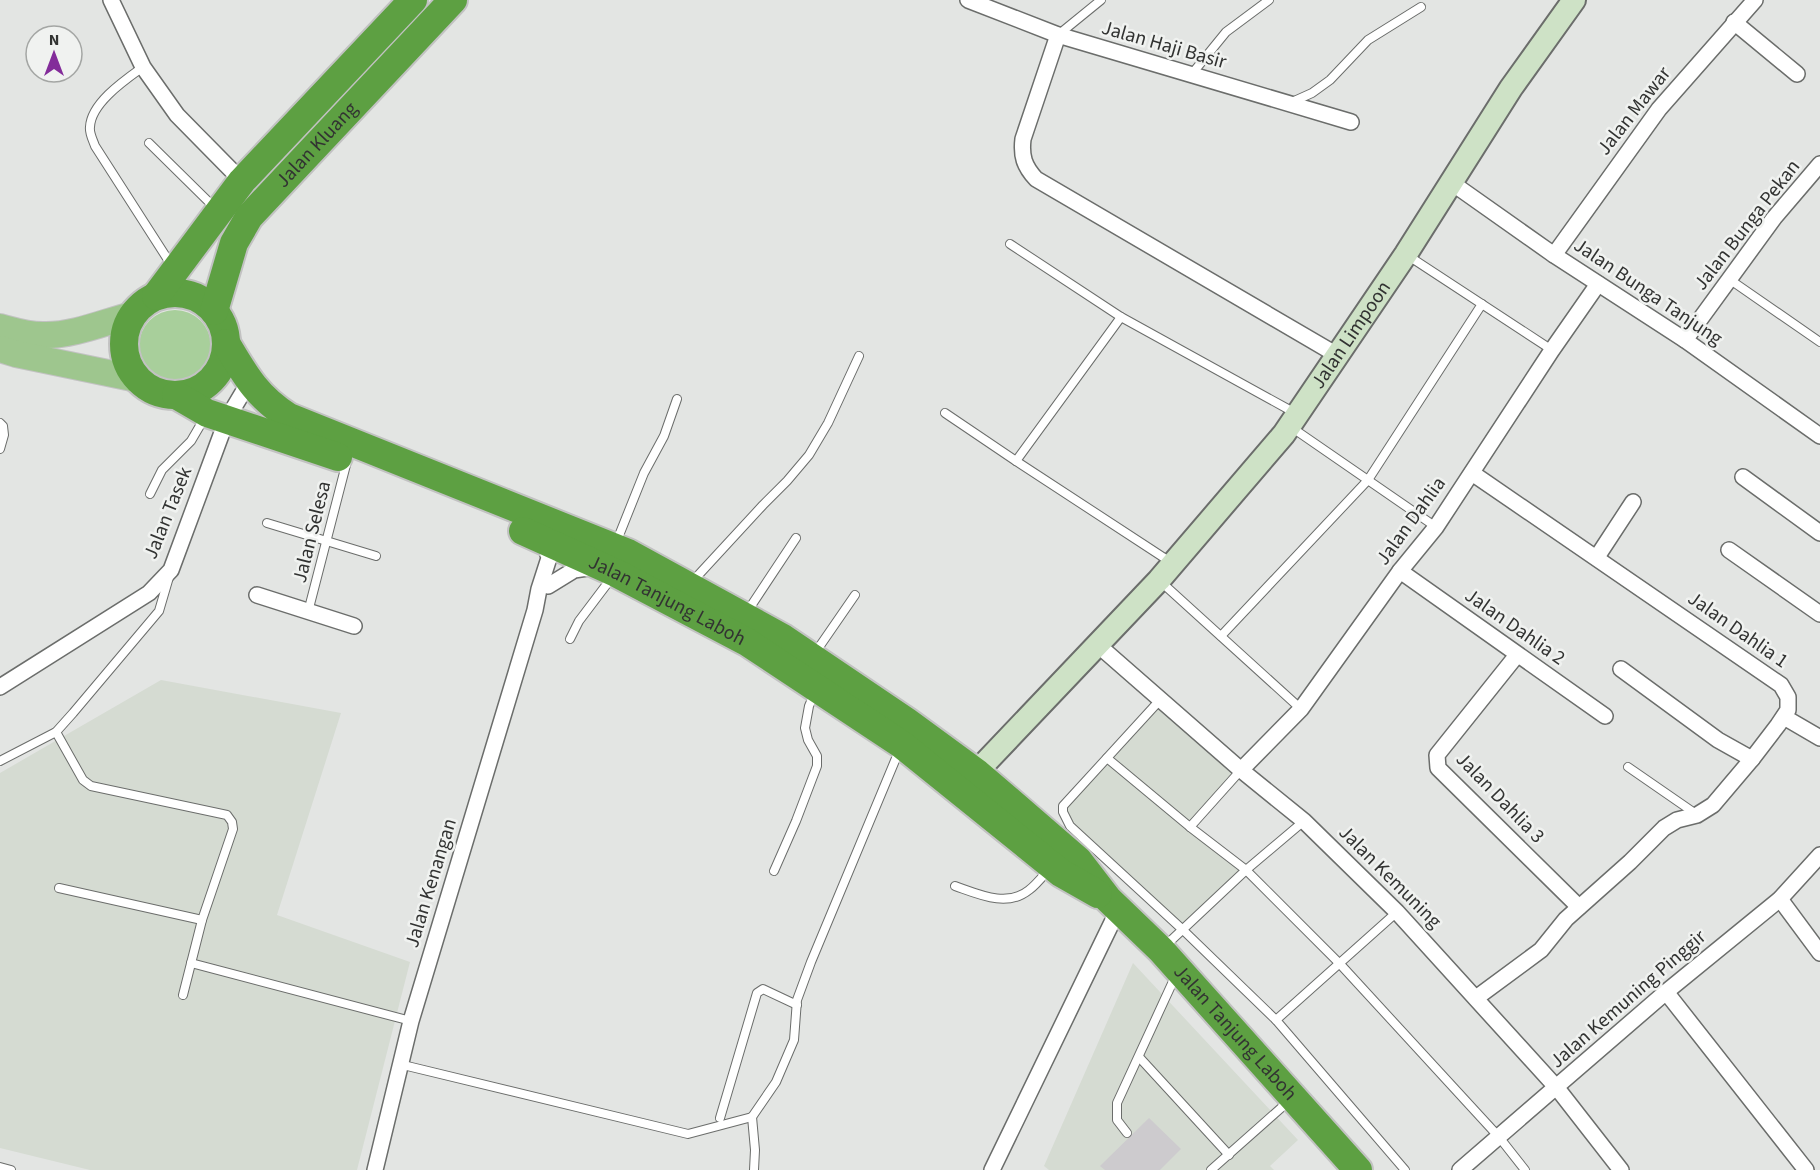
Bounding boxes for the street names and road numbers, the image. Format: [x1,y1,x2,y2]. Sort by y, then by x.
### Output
street label: Jalan Haji Basir [1098,14,1230,76]
street label: Jalan Mawar [1590,61,1678,161]
street label: Jalan Kluang [269,96,364,194]
street label: Jalan Bunga Pekan [1687,154,1807,296]
street label: Jalan Bunga Tanjung [1568,232,1728,352]
street label: Jalan Limpoon [1305,275,1398,394]
street label: Jalan Tasek [137,463,199,563]
street label: Jalan Dahlia [1369,471,1453,571]
street label: Jalan Selesa [286,478,338,586]
street label: Jalan Tanjung Laboh [584,548,751,653]
street label: Jalan Dahlia 2 [1459,582,1571,672]
street label: Jalan Dahlia 1 [1682,585,1794,675]
street label: Jalan Dahlia 3 [1449,746,1551,850]
street label: Jalan Kenangan [398,815,464,951]
street label: Jalan Kemuning [1332,819,1448,935]
street label: Jalan Kemuning Pinggir [1544,923,1712,1075]
street label: Jalan Tanjung Laboh [1167,959,1304,1107]

